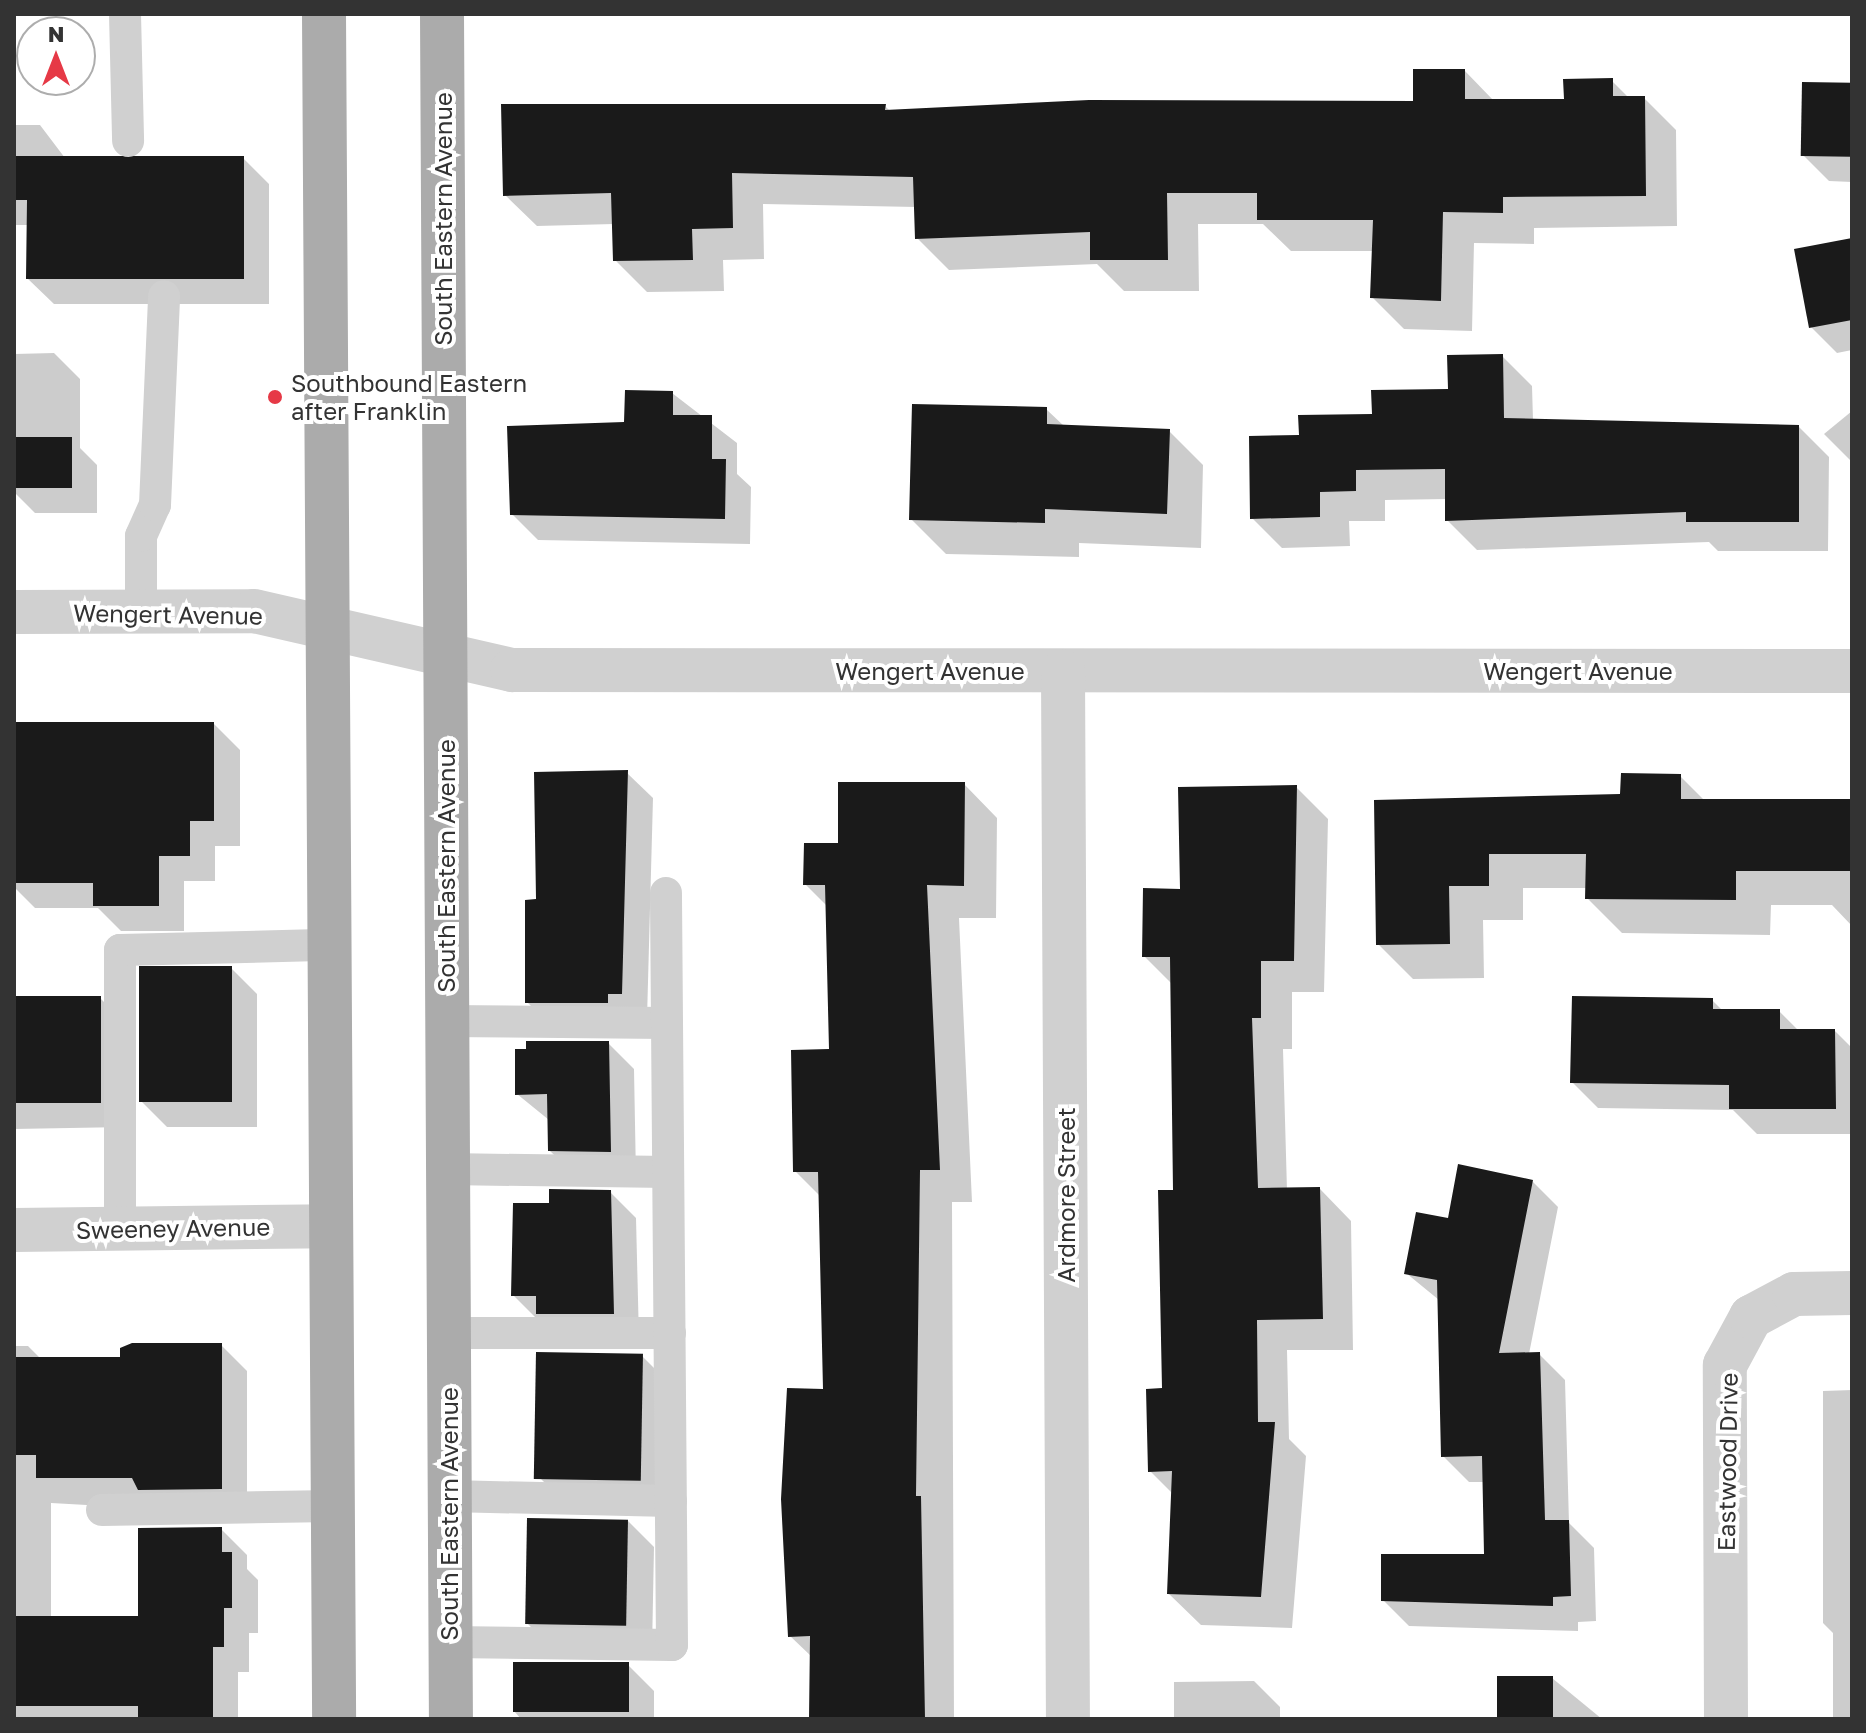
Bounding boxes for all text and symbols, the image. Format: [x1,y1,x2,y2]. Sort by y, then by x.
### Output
north arrow [16,16,96,96]
text: N [48,20,64,47]
street label: South Eastern Avenue [429,92,457,346]
place label: Southbound Eastern after Franklin [291,369,527,425]
marker: Southbound Eastern after Franklin [266,388,284,406]
street label: Wengert Avenue [73,598,263,630]
street label: Wengert Avenue [835,657,1025,685]
street label: Wengert Avenue [1483,657,1673,685]
street label: South Eastern Avenue [432,739,460,993]
street label: Ardmore Street [1052,1107,1080,1283]
street label: Sweeney Avenue [76,1212,270,1244]
street label: Eastwood Drive [1711,1372,1743,1552]
street label: South Eastern Avenue [435,1387,463,1641]

